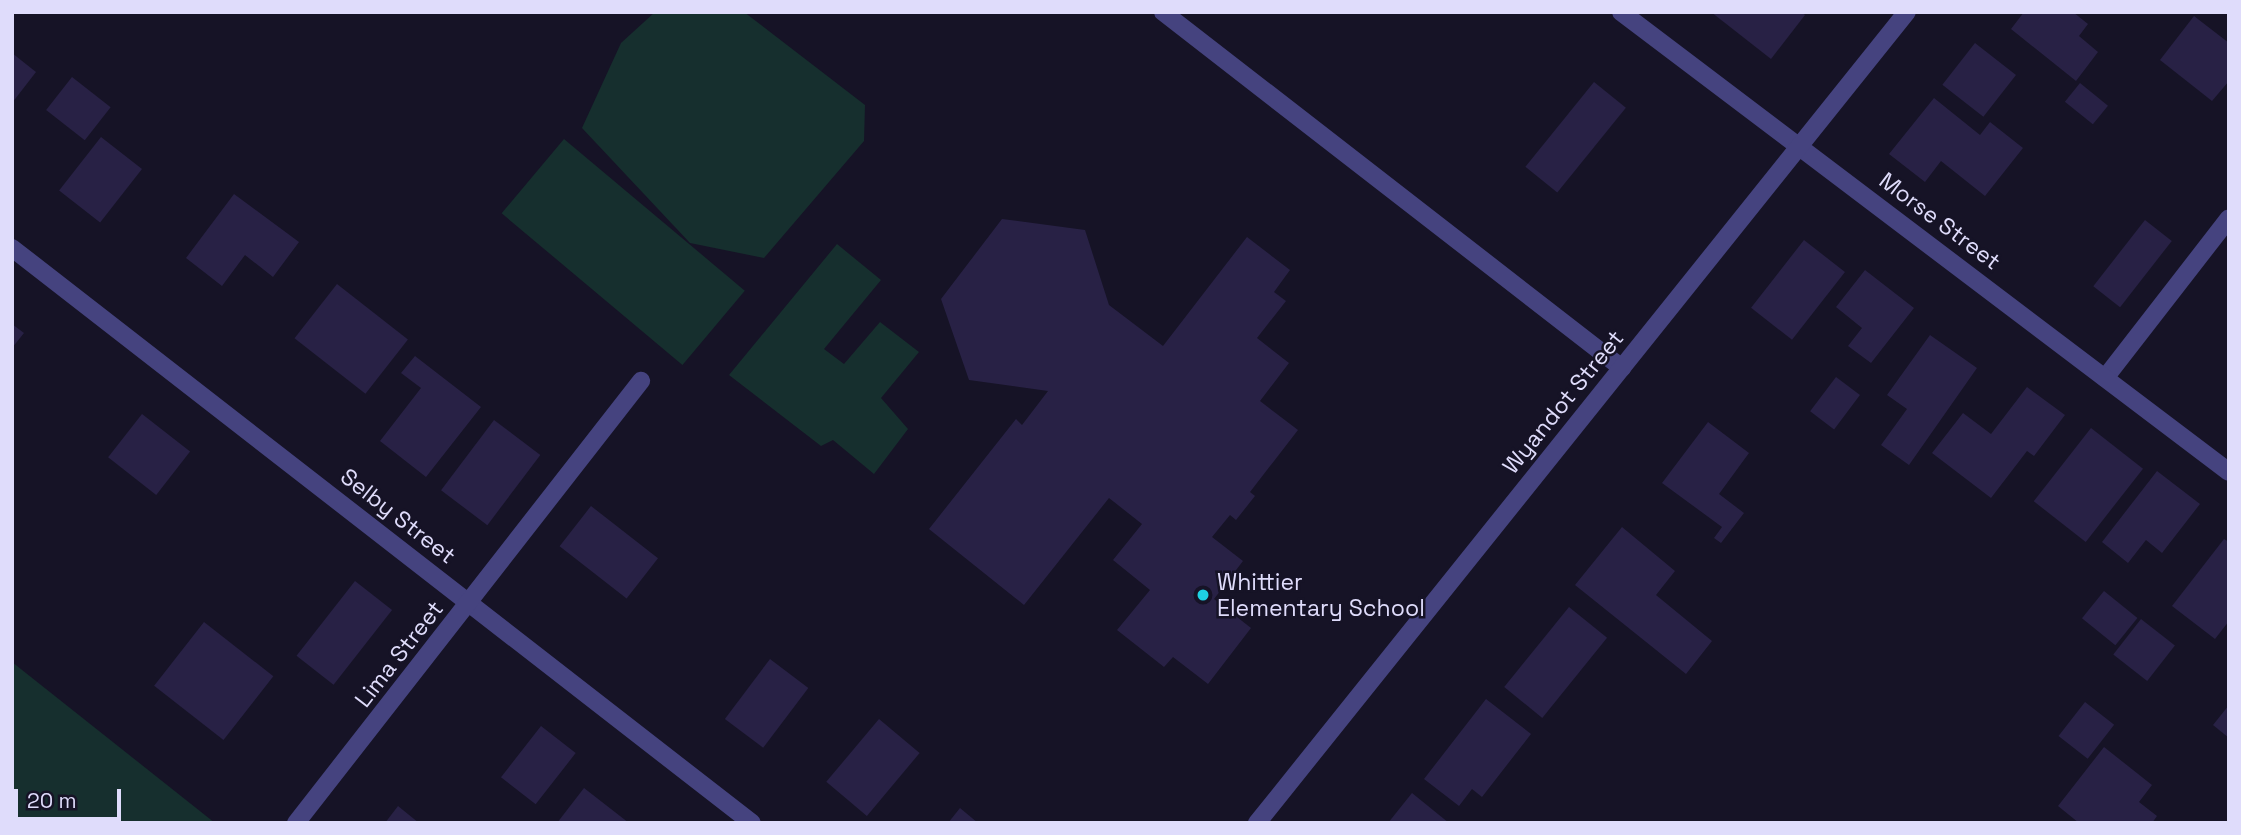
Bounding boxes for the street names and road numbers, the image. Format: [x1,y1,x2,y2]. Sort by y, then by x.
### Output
street label: Morse Street [1874,166,2006,276]
street label: Wyandot Street [1497,325,1629,479]
street label: Selby Street [335,463,461,569]
street label: Lima Street [349,595,449,713]

